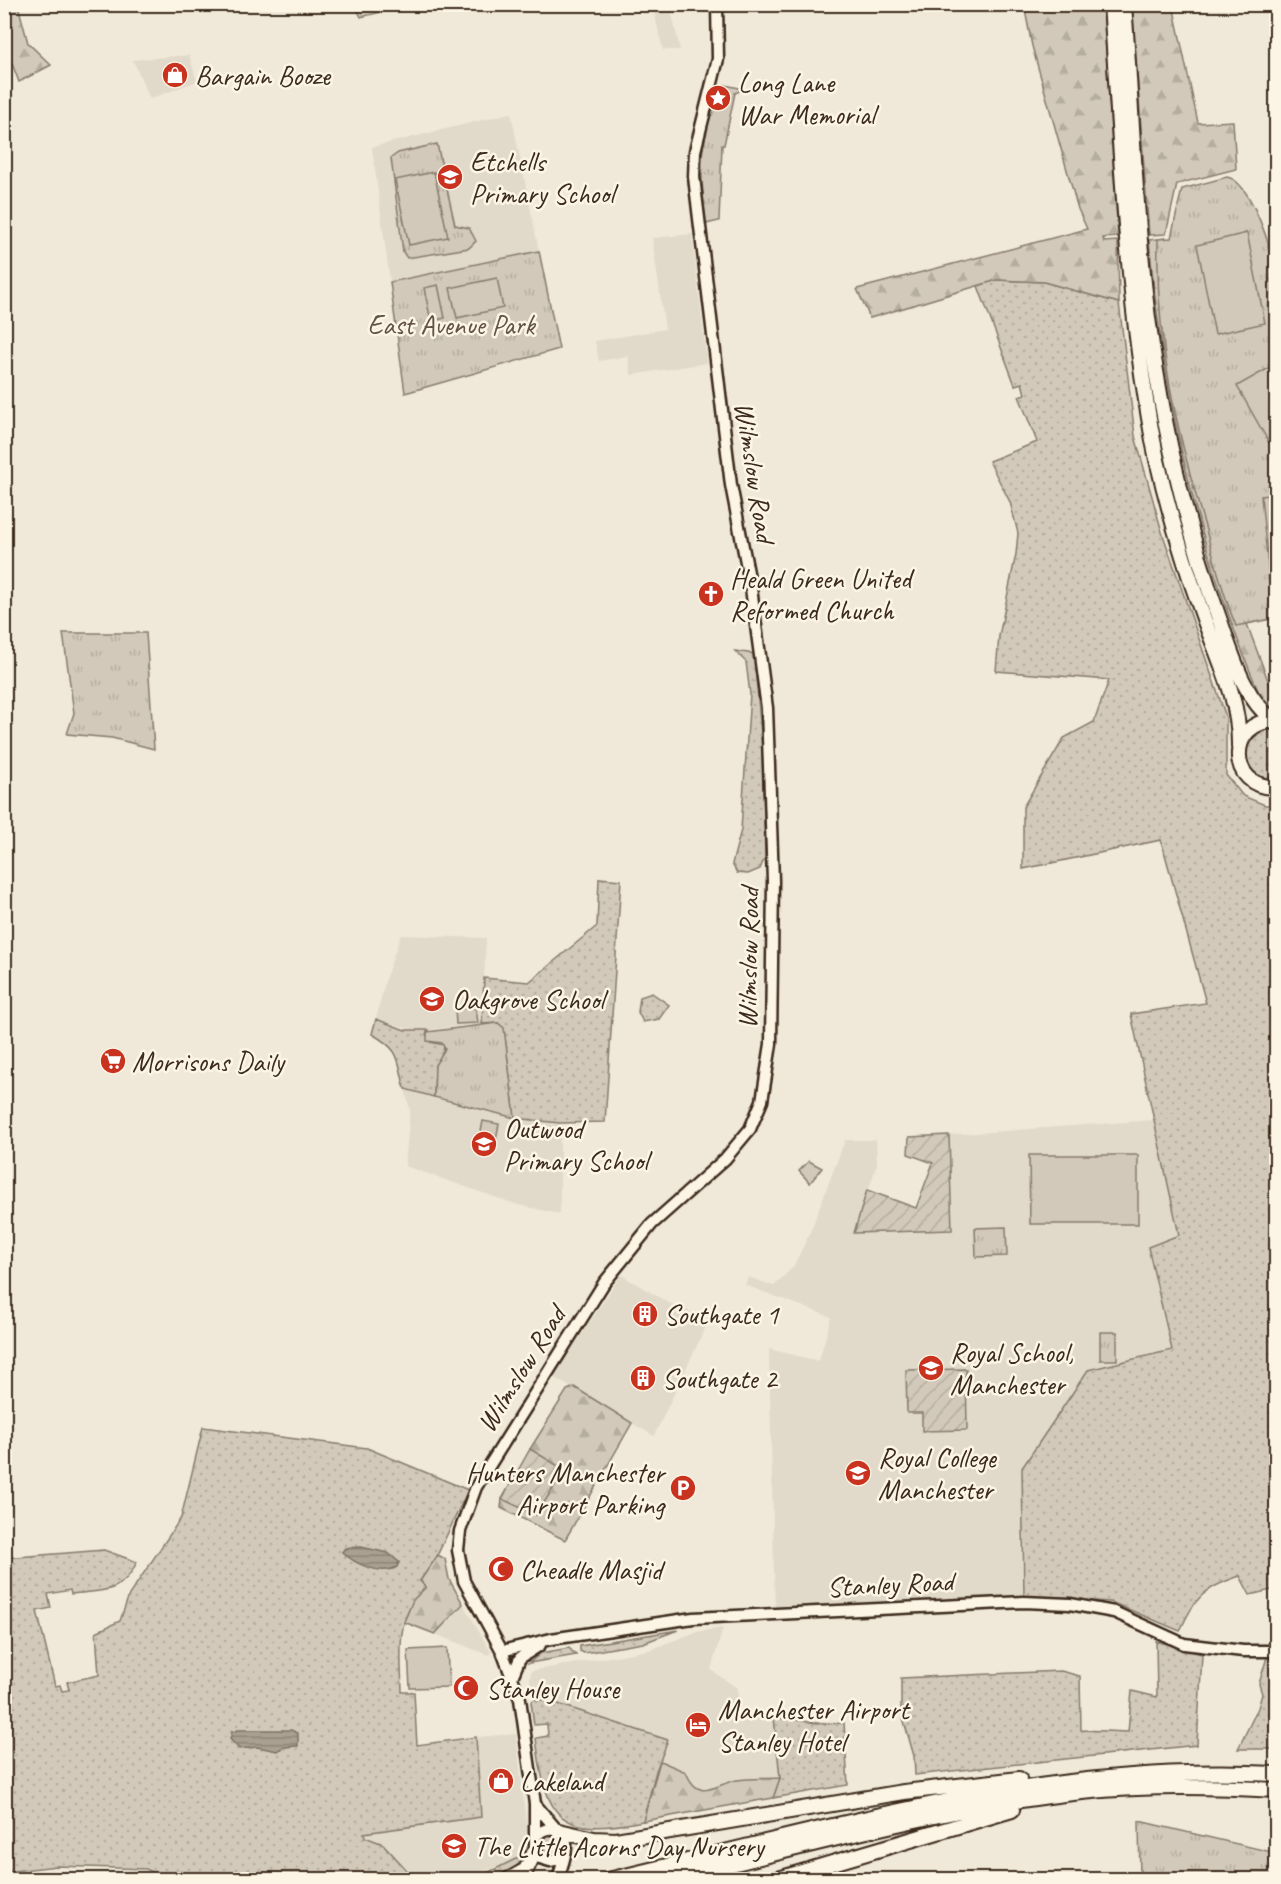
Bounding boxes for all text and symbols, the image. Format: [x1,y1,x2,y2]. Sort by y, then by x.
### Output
place label: Bargain Booze [195,58,332,93]
shop icon: Bargain Booze [160,60,190,90]
place label: Long Lane War Memorial [738,65,880,132]
place icon: Long Lane War Memorial [703,83,733,113]
place label: Etchells Primary School [470,144,619,211]
school or university icon: Etchells Primary School [435,162,465,192]
park label: East Avenue Park [367,307,536,342]
street label: Wilmslow Road [727,399,784,549]
place label: Heald Green United Reformed Church [730,561,915,628]
church icon: Heald Green United Reformed Church [696,579,726,609]
street label: Wilmslow Road [729,883,767,1029]
place label: Oakgrove School [452,982,609,1017]
school or university icon: Oakgrove School [417,984,447,1014]
place label: Morrisons Daily [132,1044,286,1079]
supermarket icon: Morrisons Daily [98,1046,128,1076]
place label: Outwood Primary School [504,1111,653,1178]
school or university icon: Outwood Primary School [469,1129,499,1159]
street label: Wilmslow Road [469,1296,575,1438]
place label: Southgate 1 [664,1297,780,1332]
building icon: Southgate 1 [630,1299,660,1329]
place label: Royal School, Manchester [950,1335,1074,1402]
school or university icon: Royal School, Manchester [916,1353,946,1383]
place label: Southgate 2 [662,1361,779,1396]
building icon: Southgate 2 [628,1363,658,1393]
place label: Royal College Manchester [878,1440,998,1507]
place label: Hunters Manchester Airport Parking [466,1455,667,1522]
school or university icon: Royal College Manchester [843,1458,873,1488]
parking icon: Hunters Manchester Airport Parking [668,1473,698,1503]
place label: Cheadle Masjid [520,1552,666,1587]
mosque icon: Cheadle Masjid [486,1554,516,1584]
street label: Stanley Road [826,1563,958,1605]
place label: Stanley House [486,1671,621,1706]
mosque icon: Stanley House [451,1673,481,1703]
place label: Manchester Airport Stanley Hotel [718,1692,911,1759]
hotel icon: Manchester Airport Stanley Hotel [683,1710,713,1740]
place label: Lakeland [520,1764,607,1799]
shop icon: Lakeland [486,1766,516,1796]
place label: The Little Acorns Day Nursery [474,1829,766,1864]
school or university icon: The Little Acorns Day Nursery [439,1831,469,1861]

